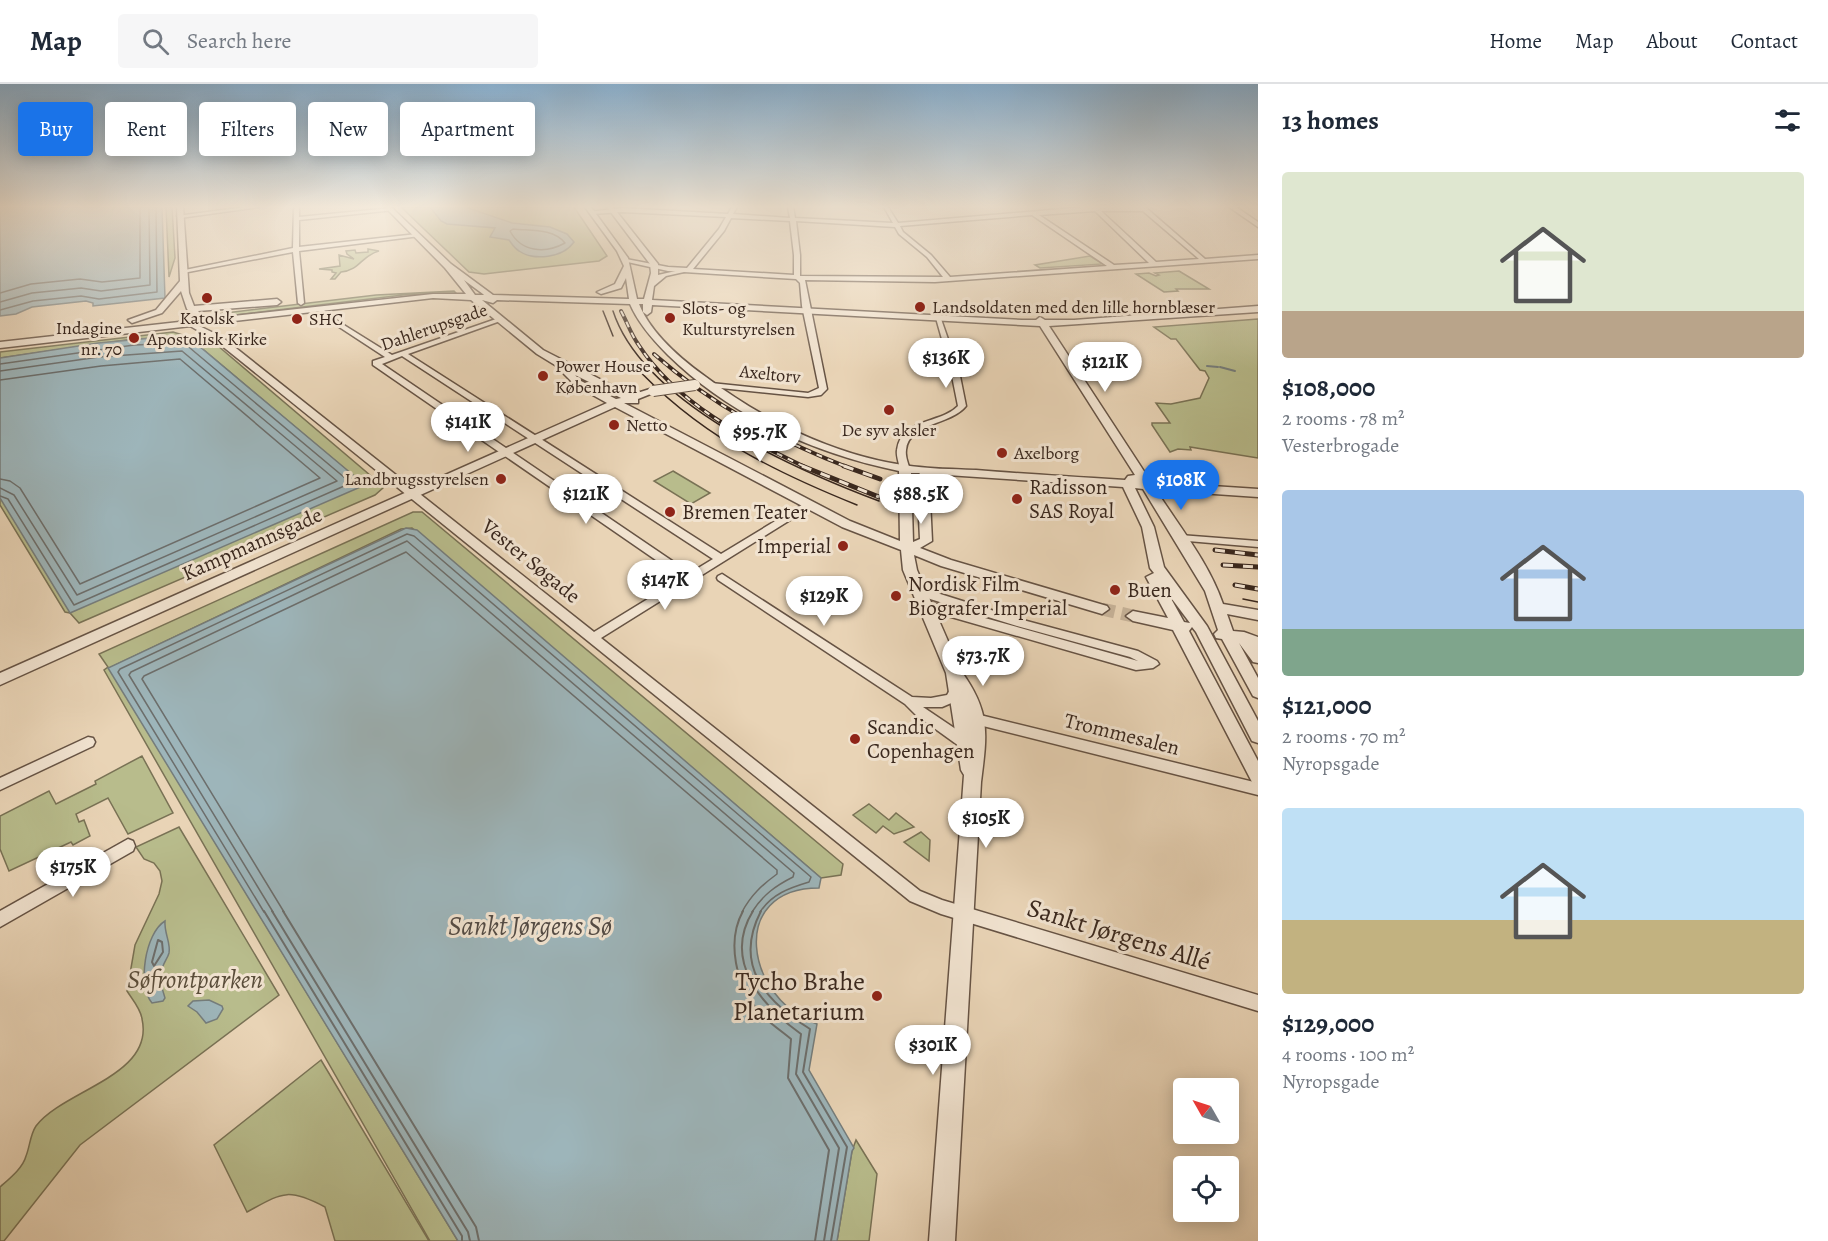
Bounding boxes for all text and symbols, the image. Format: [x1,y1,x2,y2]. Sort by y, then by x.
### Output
search box [118,14,538,68]
text: Map [30,22,82,60]
icon: search [139,25,172,58]
text: Search here [187,26,291,56]
text: Home [1489,27,1542,55]
text: Map [1575,27,1613,55]
text: About [1646,27,1698,55]
text: Contact [1731,27,1798,55]
chip: Buy [18,102,93,156]
chip: Rent [105,102,187,156]
chip: Filters [199,102,296,156]
chip: New [308,102,388,156]
chip: Apartment [400,102,535,156]
text: 13 homes [1282,103,1379,138]
icon: filters [1771,104,1804,137]
icon: home [1489,211,1597,319]
marker: Katolsk Apostolisk Kirke [200,291,214,305]
place label: Landsoldaten med den lille hornblæser [932,295,1215,319]
place label: Slots- og Kulturstyrelsen [682,296,795,341]
street label: Dahlerupsgade [377,298,491,356]
marker: Landsoldaten med den lille hornblæser [913,300,927,314]
place label: Katolsk Apostolisk Kirke [146,306,267,351]
place label: SHC [309,307,343,331]
marker: Slots- og Kulturstyrelsen [663,311,677,325]
marker: SHC [290,312,304,326]
place label: Indagine nr. 70 [56,316,122,361]
marker: Indagine nr. 70 [127,331,141,345]
pin: $136K [904,338,988,389]
pin: $121K [1063,342,1147,393]
text: $136K [922,344,970,371]
text: $121K [1082,348,1128,375]
place label: Power House København [555,354,651,399]
street label: Axeltorv [737,359,803,389]
marker: Power House København [536,369,550,383]
text: $108,000 [1282,370,1375,405]
pin: $141K [426,402,510,453]
marker: De syv aksler [882,403,896,417]
text: 2 rooms · 78 m² [1282,405,1405,432]
text: $141K [445,408,491,435]
pin: $95.7K [711,412,809,463]
place label: Netto [626,413,668,437]
marker: Netto [607,418,621,432]
text: $95.7K [733,418,787,445]
place label: De syv aksler [841,418,937,442]
text: Vesterbrogade [1282,432,1399,459]
place label: Axelborg [1013,441,1079,465]
marker: Axelborg [995,446,1009,460]
pin: $108K [1139,460,1223,511]
text: $108K [1156,466,1206,493]
place label: Landbrugsstyrelsen [344,467,489,491]
marker: Landbrugsstyrelsen [494,472,508,486]
place label: Radisson SAS Royal [1029,473,1114,525]
pin: $121K [544,474,628,525]
pin: $88.5K [872,474,970,525]
text: $121K [563,480,609,507]
text: $88.5K [893,480,949,507]
marker: Radisson SAS Royal [1010,492,1024,506]
place label: Bremen Teater [682,498,808,526]
street label: Kampmannsgade [177,501,327,587]
marker: Bremen Teater [663,505,677,519]
street label: Vester Søgade [475,512,586,609]
icon: home [1489,529,1597,637]
place label: Imperial [757,532,831,560]
marker: Imperial [836,539,850,553]
pin: $147K [623,560,707,611]
text: $147K [641,566,689,593]
place label: Nordisk Film Biografer Imperial [908,570,1067,622]
pin: $129K [782,576,866,627]
place label: Buen [1127,576,1172,604]
text: $129K [800,582,848,609]
marker: Buen [1108,583,1122,597]
marker: Nordisk Film Biografer Imperial [889,589,903,603]
pin: $73.7K [934,636,1032,687]
text: $73.7K [956,642,1010,669]
text: $121,000 [1282,688,1372,723]
street label: Trommesalen [1061,706,1183,762]
place label: Scandic Copenhagen [867,713,975,765]
text: 2 rooms · 70 m² [1282,723,1406,750]
marker: Scandic Copenhagen [848,732,862,746]
text: Nyropsgade [1282,750,1380,777]
pin: $105K [944,798,1028,849]
text: $105K [962,804,1010,831]
pin: $175K [31,847,115,898]
icon: home [1489,847,1597,955]
text: $175K [50,853,96,880]
street label: Sankt Jørgens Allé [1023,890,1215,979]
water label: Sankt Jørgens Sø [448,908,612,944]
park label: Søfrontparken [127,962,263,997]
place label: Tycho Brahe Planetarium [733,964,865,1029]
marker: Tycho Brahe Planetarium [870,989,884,1003]
text: $129,000 [1282,1006,1374,1041]
pin: $301K [891,1025,975,1076]
text: $301K [909,1031,957,1058]
text: 4 rooms · 100 m² [1282,1041,1414,1068]
text: Nyropsgade [1282,1068,1380,1095]
north arrow [1173,1078,1239,1144]
map controls [1173,1078,1239,1222]
button: locate [1173,1156,1239,1222]

